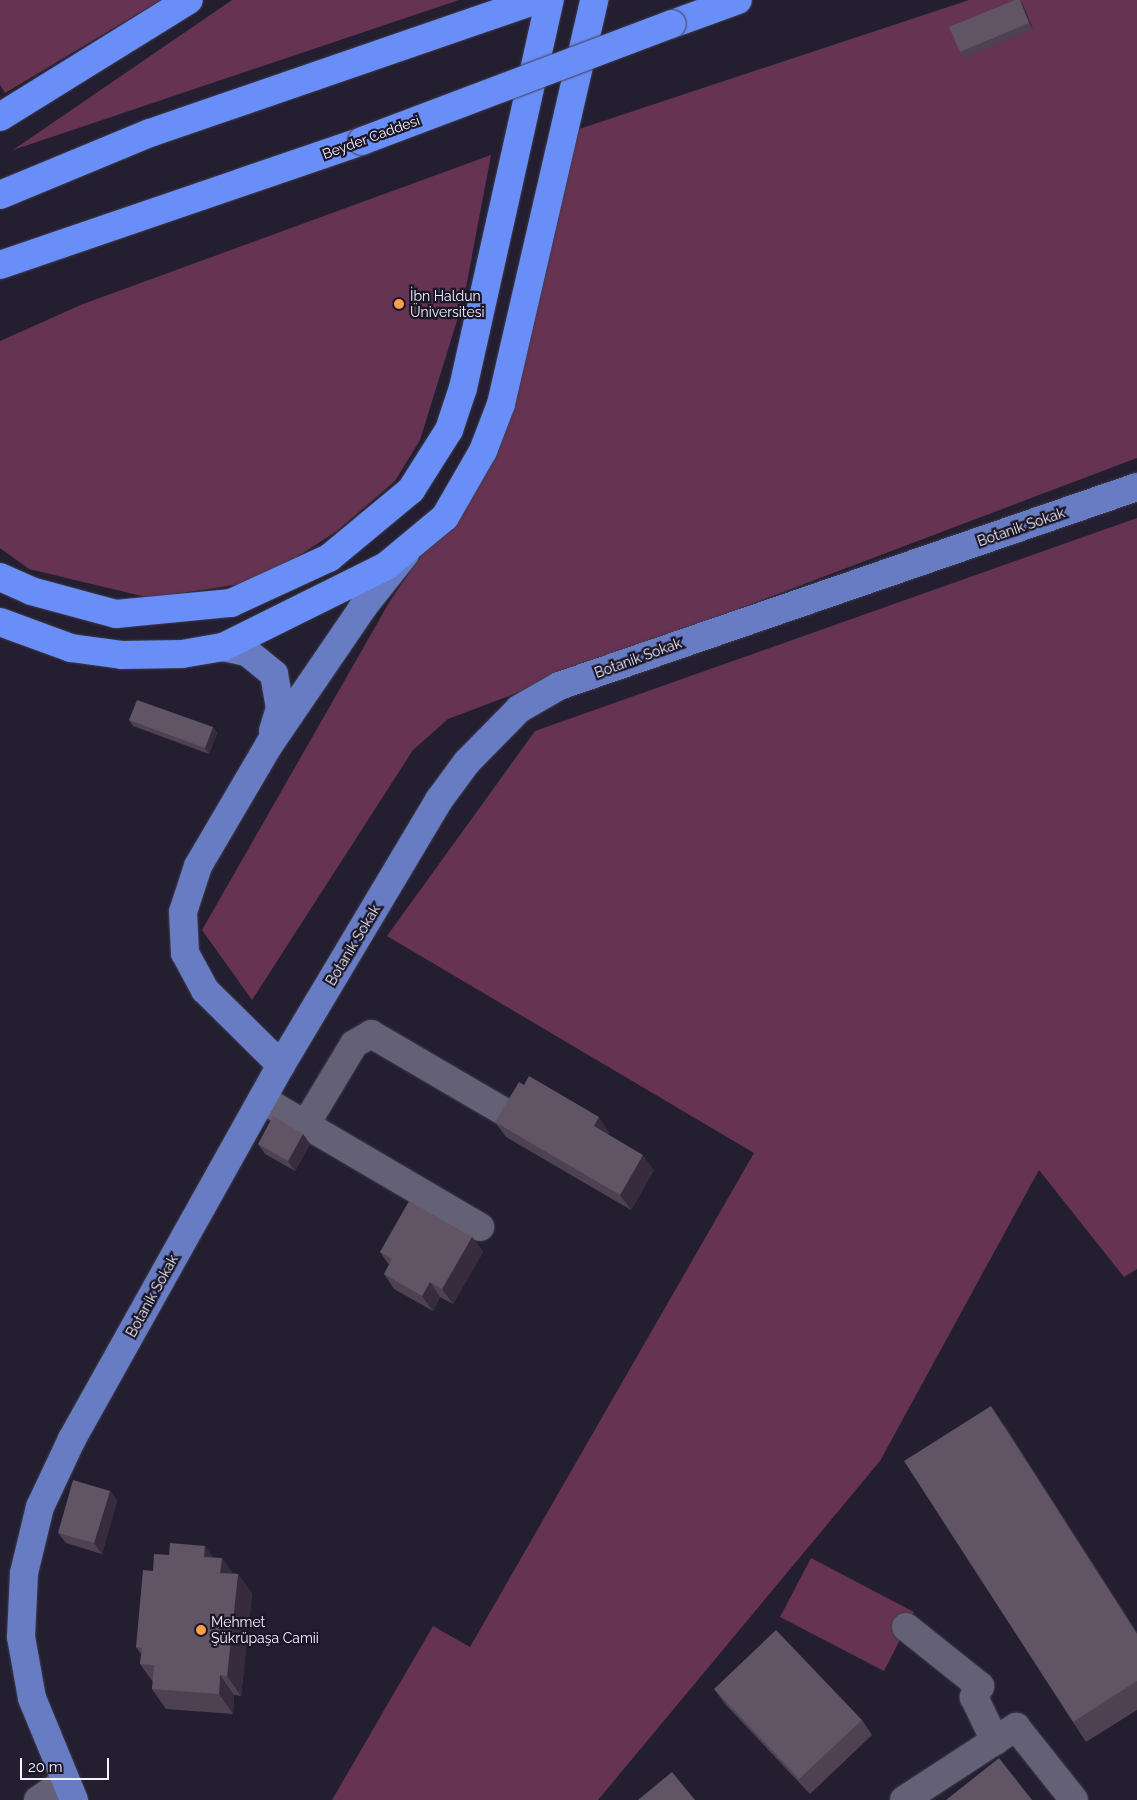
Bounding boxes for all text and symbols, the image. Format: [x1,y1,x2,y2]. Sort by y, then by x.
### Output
street label: Beyder Caddesi [320,112,422,162]
place label: İbn Haldun Üniversitesi [410,288,484,321]
marker: İbn Haldun Üniversitesi [392,297,406,311]
street label: Botanik Sokak [975,504,1067,550]
street label: Botanik Sokak [592,634,684,682]
street label: Botanik Sokak [322,902,384,988]
street label: Botanik Sokak [123,1252,181,1340]
place label: Mehmet Şükrüpaşa Camii [211,1614,319,1646]
marker: Mehmet Şükrüpaşa Camii [195,1624,207,1636]
scale bar [22,1748,111,1780]
text: 20 m [28,1758,63,1776]

